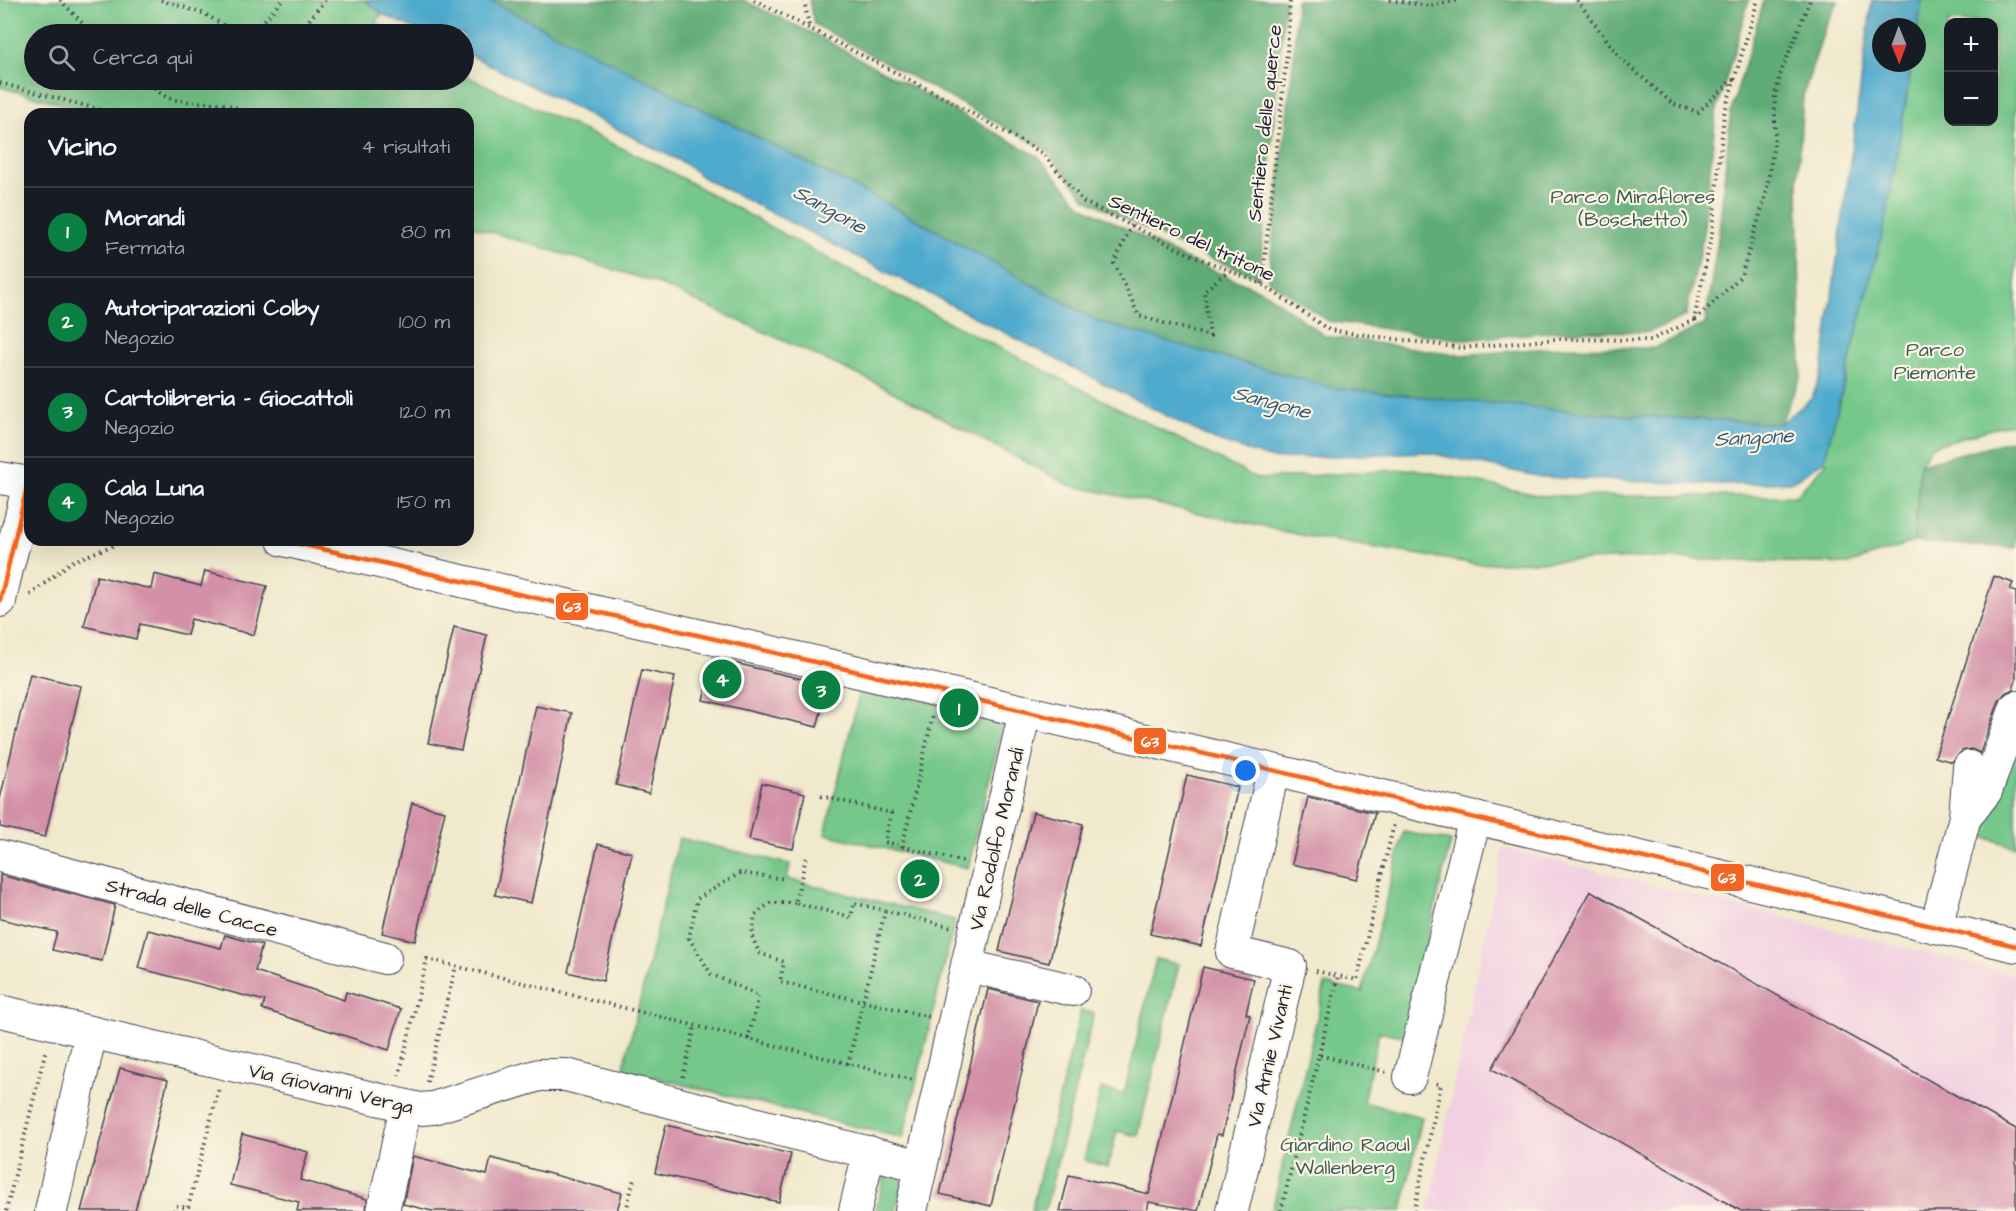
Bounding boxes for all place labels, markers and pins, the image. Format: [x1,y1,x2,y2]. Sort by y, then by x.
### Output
pin: 4 [702,656,742,702]
pin: 3 [802,668,840,712]
pin: 1 [940,686,978,730]
pin: 2 [900,856,940,902]

